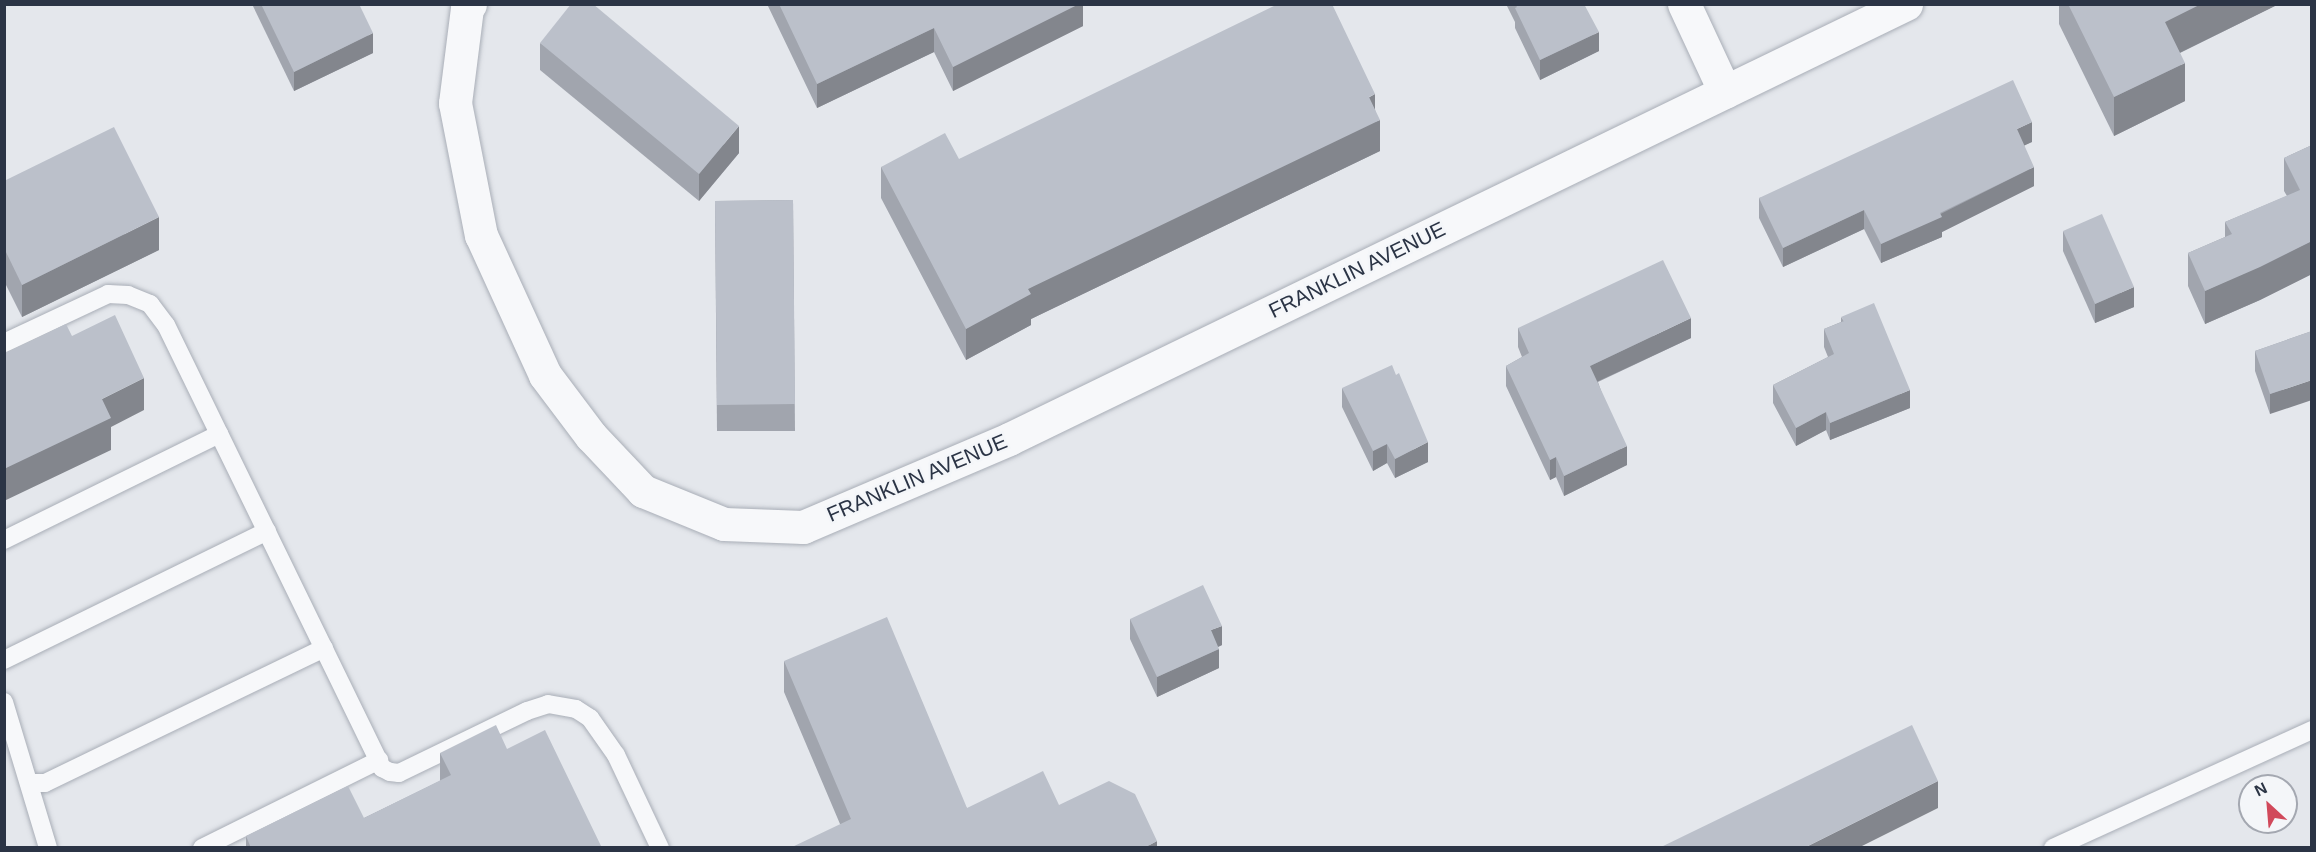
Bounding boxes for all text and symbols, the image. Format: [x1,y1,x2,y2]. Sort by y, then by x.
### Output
street label: FRANKLIN AVENUE [1264,216,1450,324]
street label: FRANKLIN AVENUE [823,428,1011,528]
north arrow [2238,774,2298,834]
text: N [2252,779,2270,799]

